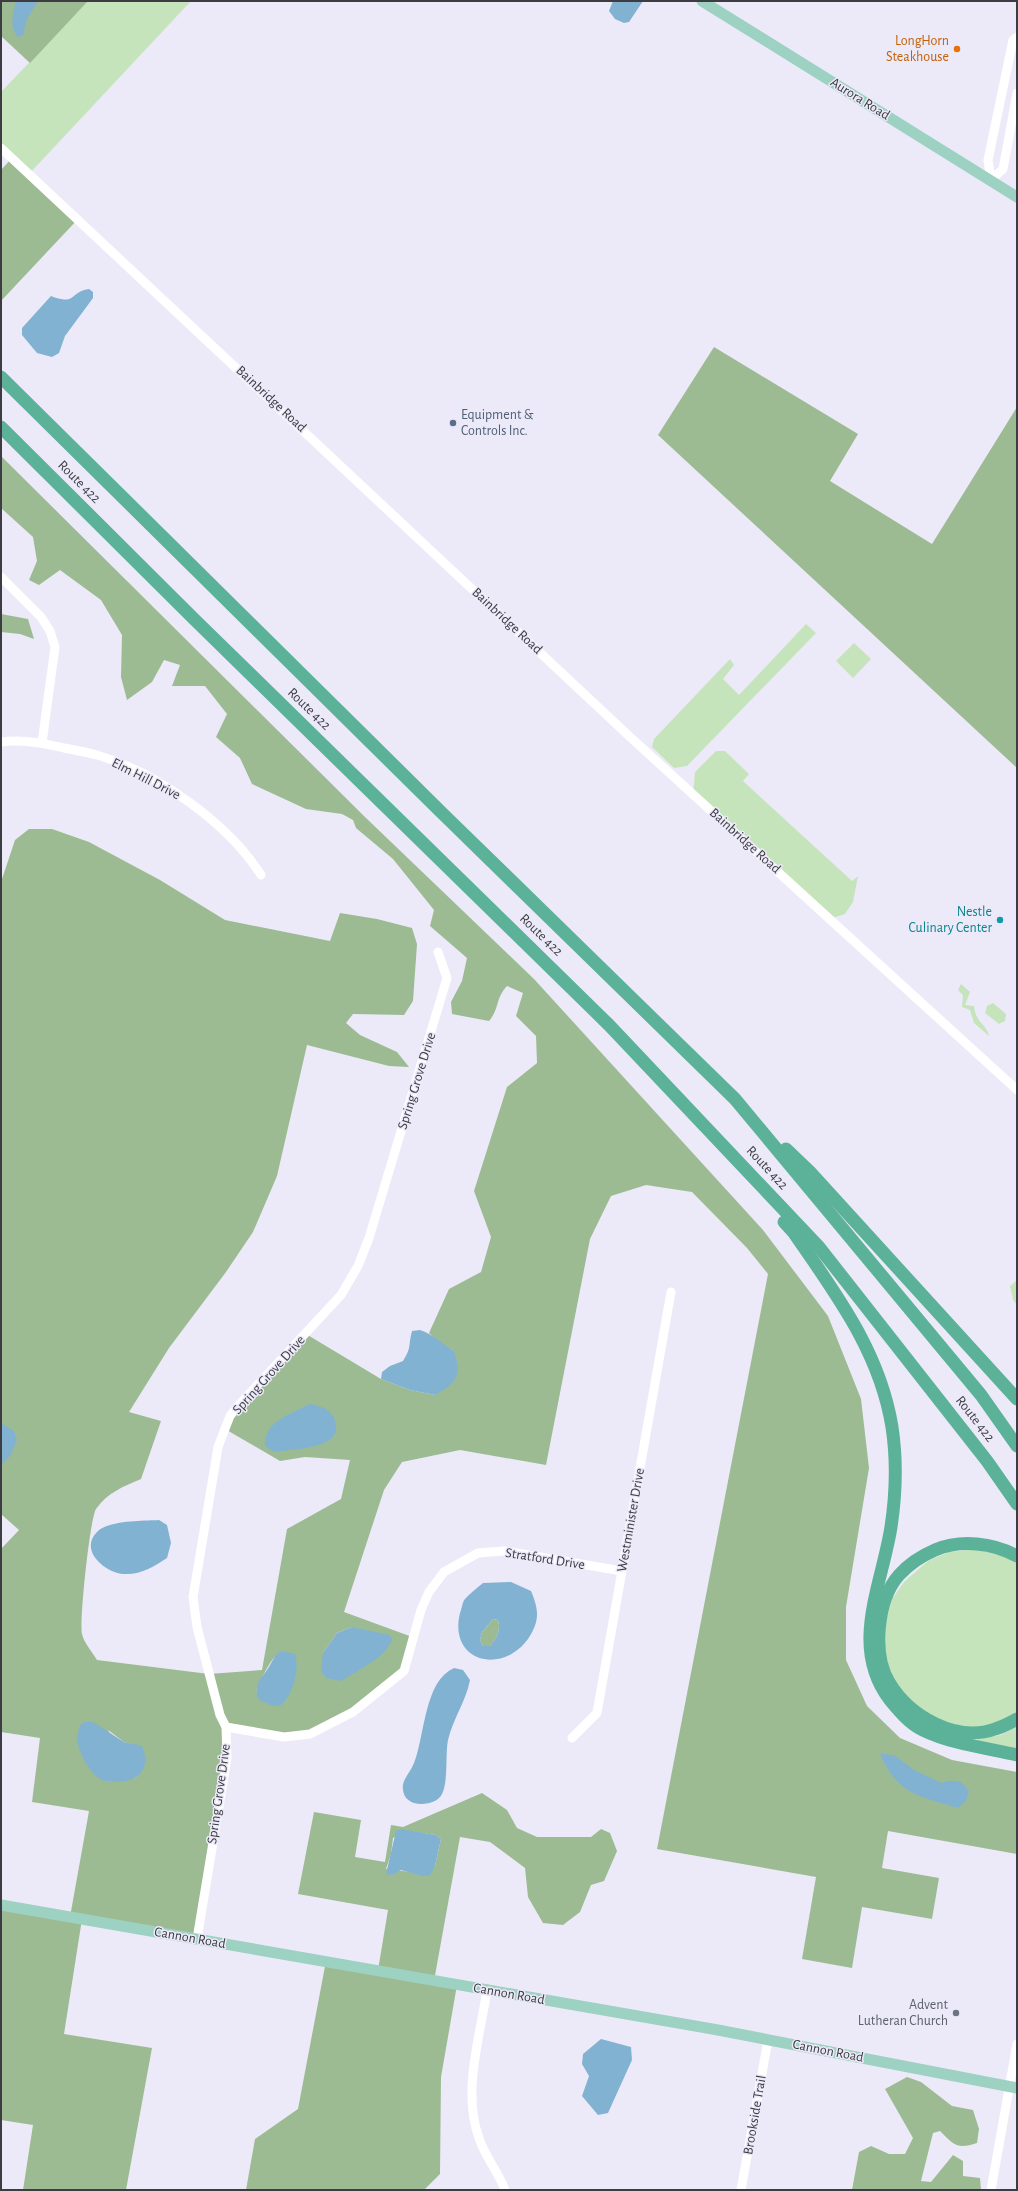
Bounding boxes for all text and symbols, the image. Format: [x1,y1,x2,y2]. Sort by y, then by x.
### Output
place label: LongHorn Steakhouse [886,34,949,64]
marker: LongHorn Steakhouse [952,44,962,54]
street label: Aurora Road [828,75,892,123]
street label: Bainbridge Road [233,363,309,435]
place label: Equipment & Controls Inc. [461,408,534,438]
marker: Equipment & Controls Inc. [448,418,458,428]
street label: Route 422 [55,458,103,506]
street label: Bainbridge Road [469,585,545,657]
street label: Route 422 [285,685,333,733]
street label: Elm Hill Drive [109,756,183,802]
street label: Bainbridge Road [707,806,783,876]
place label: Nestle Culinary Center [908,905,992,935]
street label: Route 422 [517,911,565,959]
marker: Nestle Culinary Center [995,915,1005,925]
street label: Spring Grove Drive [396,1031,438,1131]
street label: Route 422 [744,1144,790,1192]
street label: Spring Grove Drive [230,1333,308,1417]
street label: Route 422 [953,1393,997,1445]
street label: Westminister Drive [615,1467,647,1573]
street label: Stratford Drive [504,1546,586,1572]
street label: Spring Grove Drive [205,1743,233,1845]
street label: Cannon Road [153,1925,227,1951]
street label: Cannon Road [472,1981,546,2007]
place label: Advent Lutheran Church [858,1998,949,2028]
marker: Advent Lutheran Church [951,2008,961,2018]
street label: Cannon Road [791,2037,865,2065]
street label: Brookside Trail [741,2074,769,2156]

